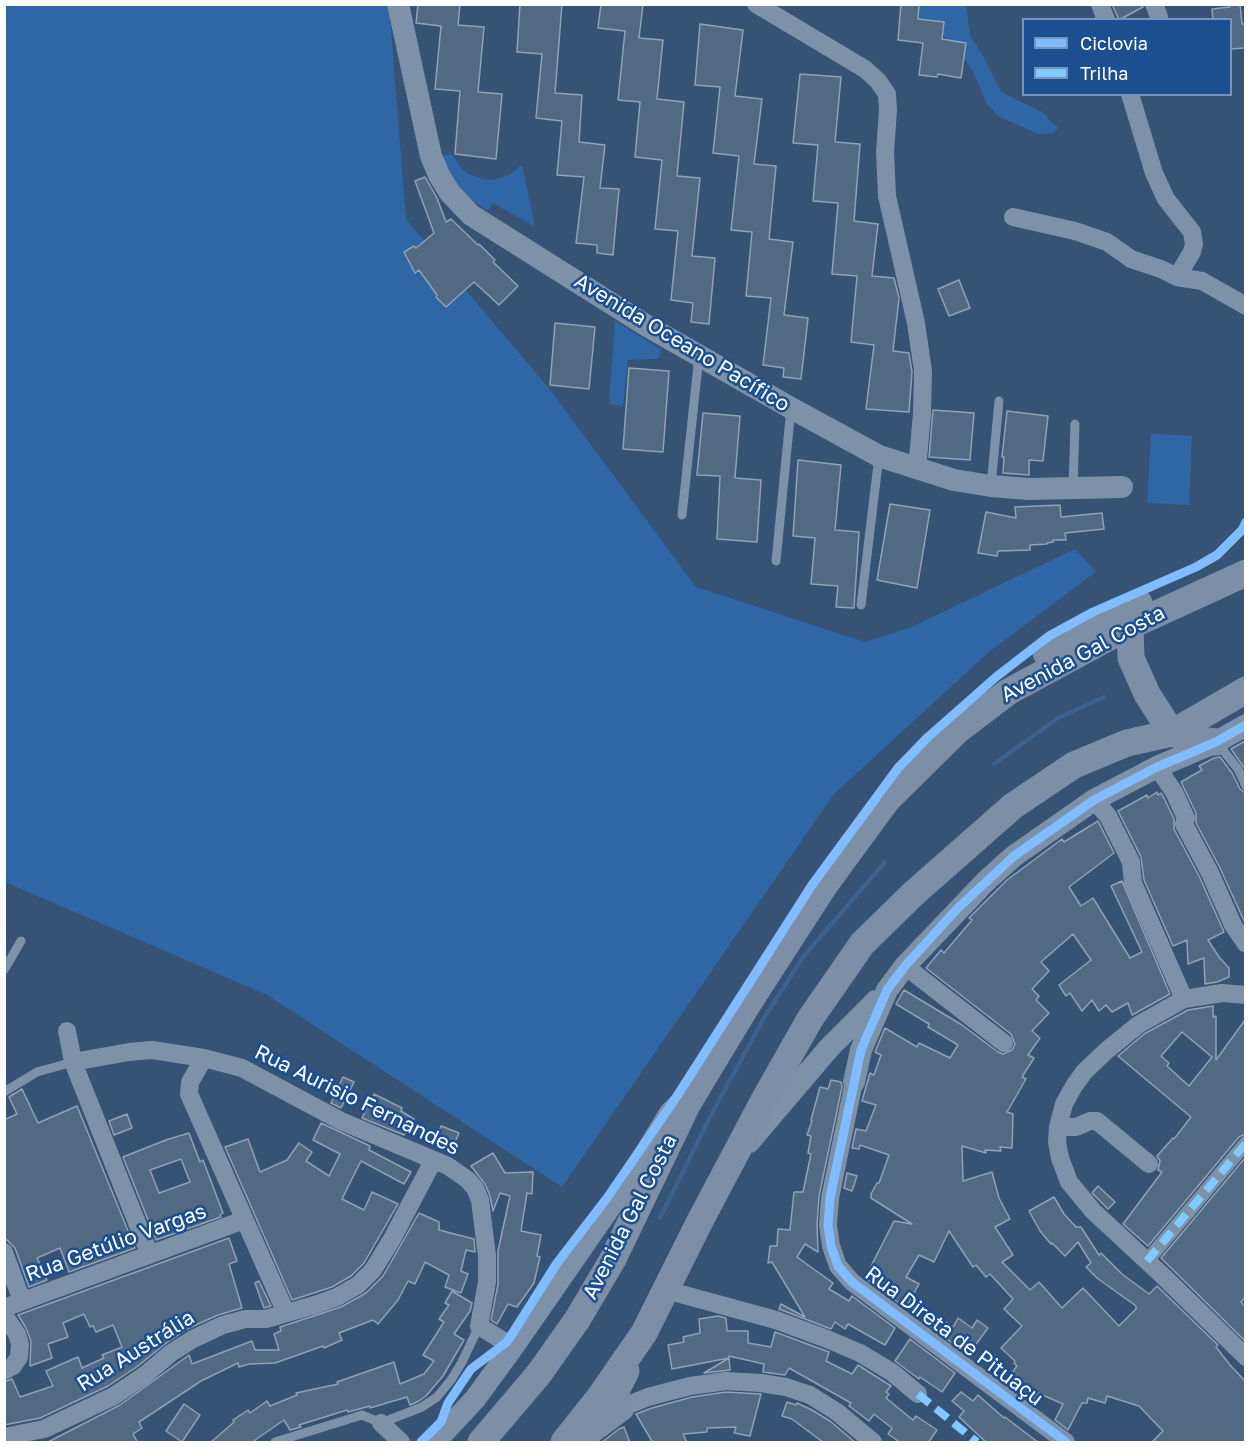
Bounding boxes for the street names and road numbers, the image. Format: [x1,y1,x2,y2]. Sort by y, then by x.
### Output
street label: Avenida Oceano Pacífico [570,269,794,417]
street label: Avenida Gal Costa [997,600,1169,708]
street label: Rua Aurisio Fernandes [250,1039,464,1161]
street label: Avenida Gal Costa [578,1130,682,1304]
street label: Rua Getúlio Vargas [22,1199,210,1287]
street label: Rua Direta de Pituaçu [860,1261,1048,1411]
street label: Rua Austrália [73,1305,199,1397]

